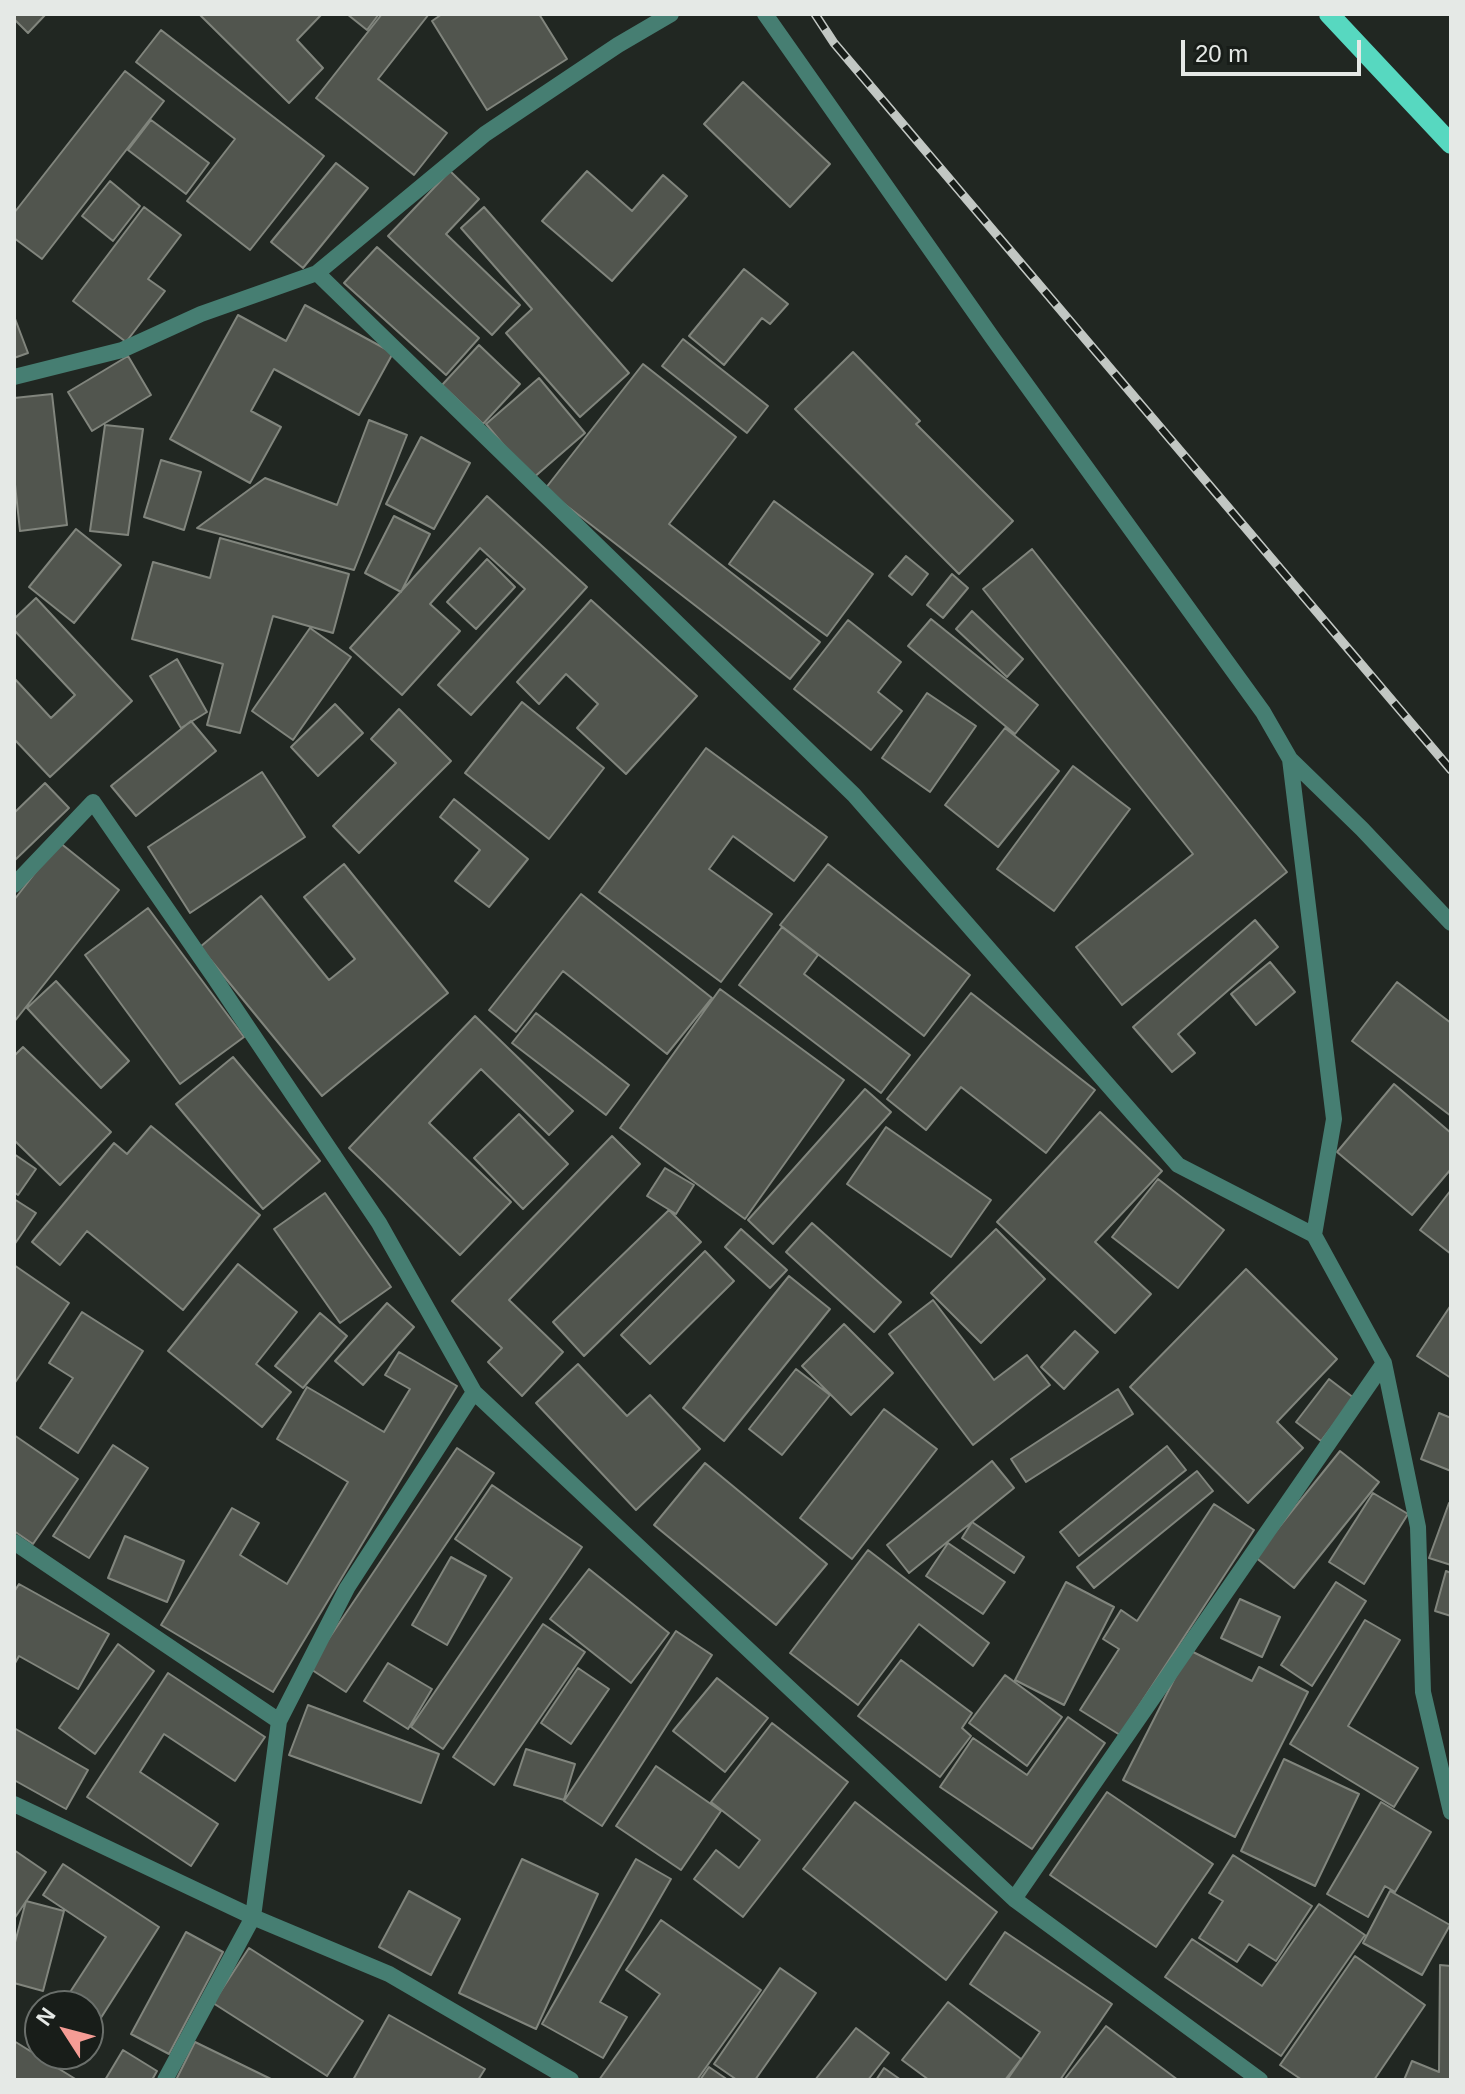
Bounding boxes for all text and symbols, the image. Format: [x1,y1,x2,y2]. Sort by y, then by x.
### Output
scale bar [1185,24,1365,74]
text: 20 m [1195,40,1248,67]
north arrow [24,1990,104,2070]
text: N [31,2003,61,2031]

